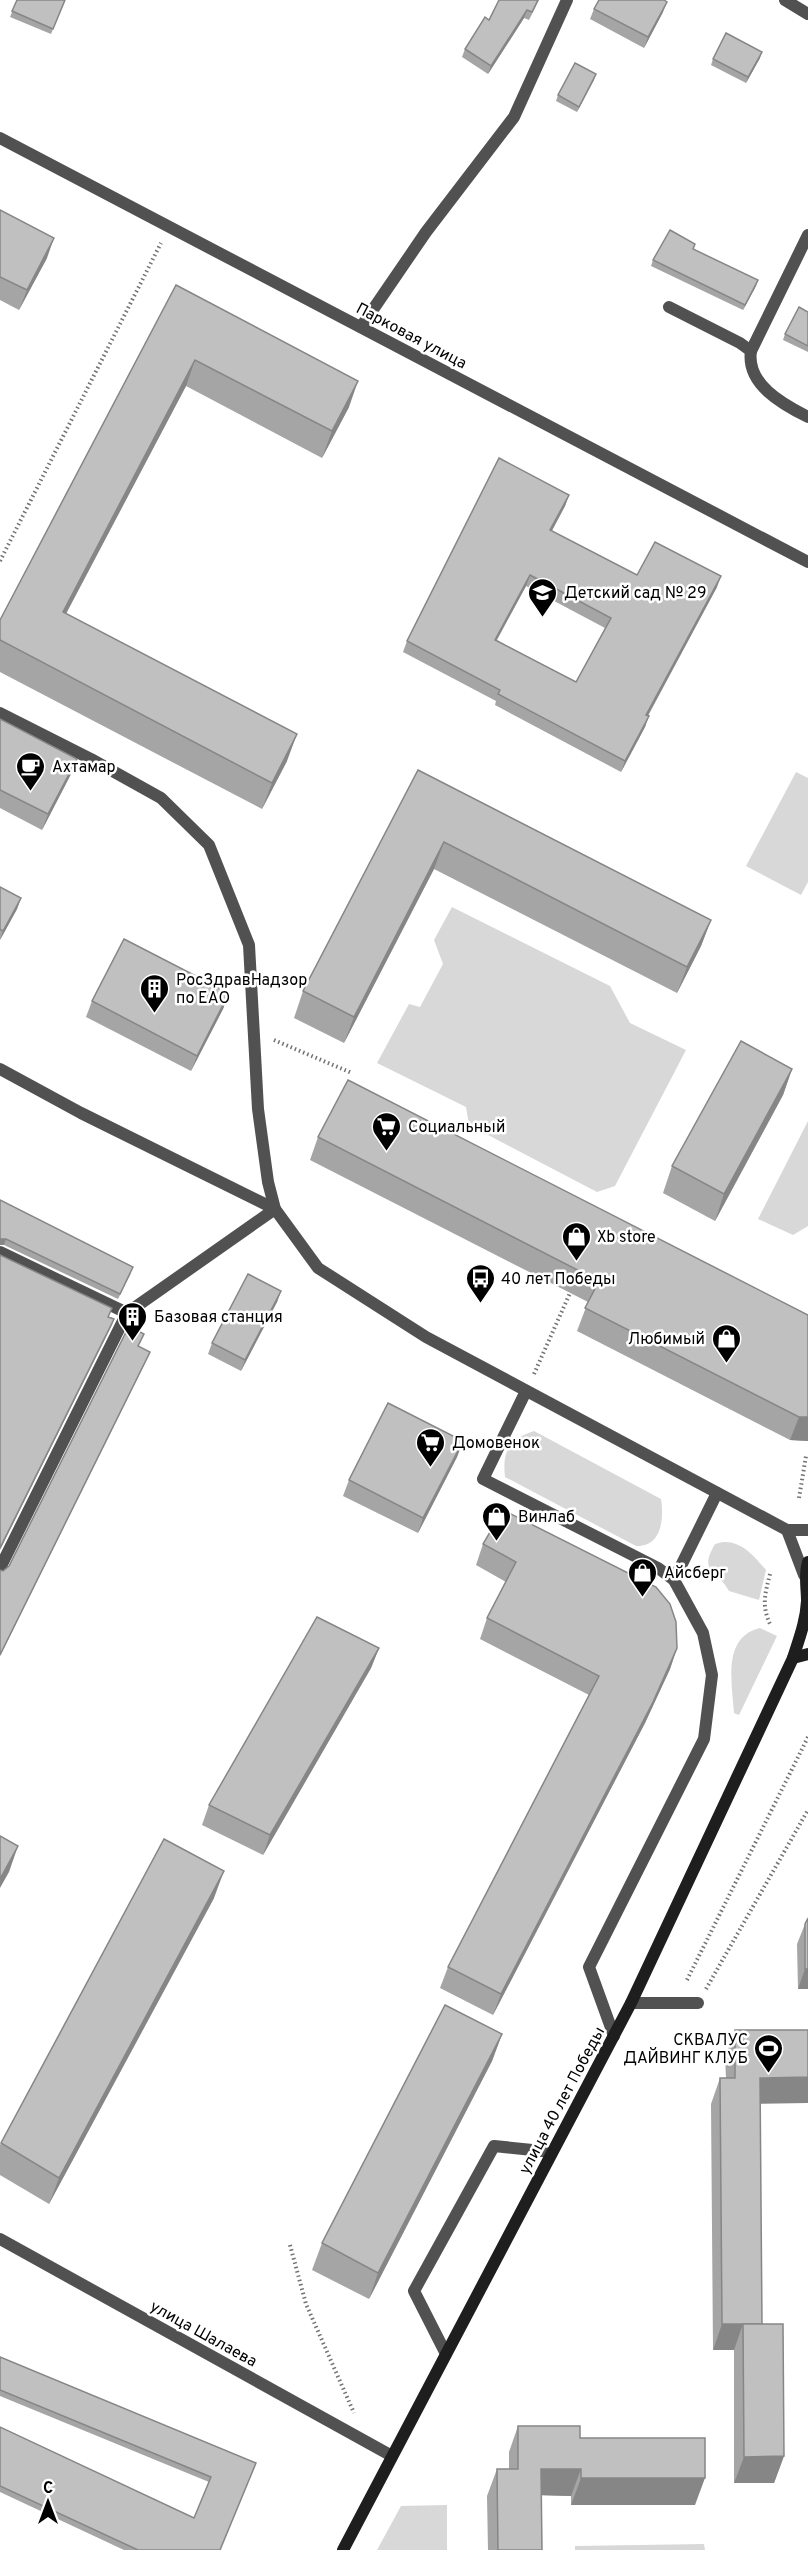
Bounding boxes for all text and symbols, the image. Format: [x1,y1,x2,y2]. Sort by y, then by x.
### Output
street label: Парковая улица [352,299,470,374]
school or university icon: Детский сад № 29 [527,576,559,618]
place label: Детский сад № 29 [564,584,706,604]
cafe icon: Ахтамар [15,750,47,792]
place label: Ахтамар [52,758,116,778]
place label: РосЗдравНадзор по ЕАО [176,971,307,1009]
building icon: РосЗдравНадзор по ЕАО [139,972,171,1014]
supermarket icon: Социальный [371,1110,403,1152]
place label: Социальный [408,1118,505,1138]
shop icon: Xb store [560,1220,592,1262]
place label: Xb store [597,1228,656,1248]
bus stop icon: 40 лет Победы [464,1262,496,1304]
place label: 40 лет Победы [501,1270,616,1290]
building icon: Базовая станция [117,1300,149,1342]
place label: Базовая станция [154,1308,283,1328]
shop icon: Любимый [710,1322,742,1364]
place label: Любимый [628,1330,705,1350]
supermarket icon: Домовенок [415,1426,447,1468]
place label: Домовенок [452,1434,540,1454]
shop icon: Винлаб [481,1500,513,1542]
place label: Винлаб [518,1508,575,1528]
shop icon: Айсберг [627,1556,659,1598]
place label: Айсберг [664,1564,726,1584]
street label: улица 40 лет Победы [515,2024,610,2178]
place label: СКВАЛУС ДАЙВИНГ КЛУБ [623,2031,748,2069]
sports icon: СКВАЛУС ДАЙВИНГ КЛУБ [753,2032,785,2074]
street label: улица Шалаева [146,2297,260,2372]
north arrow [18,2472,78,2532]
text: С [43,2479,53,2499]

